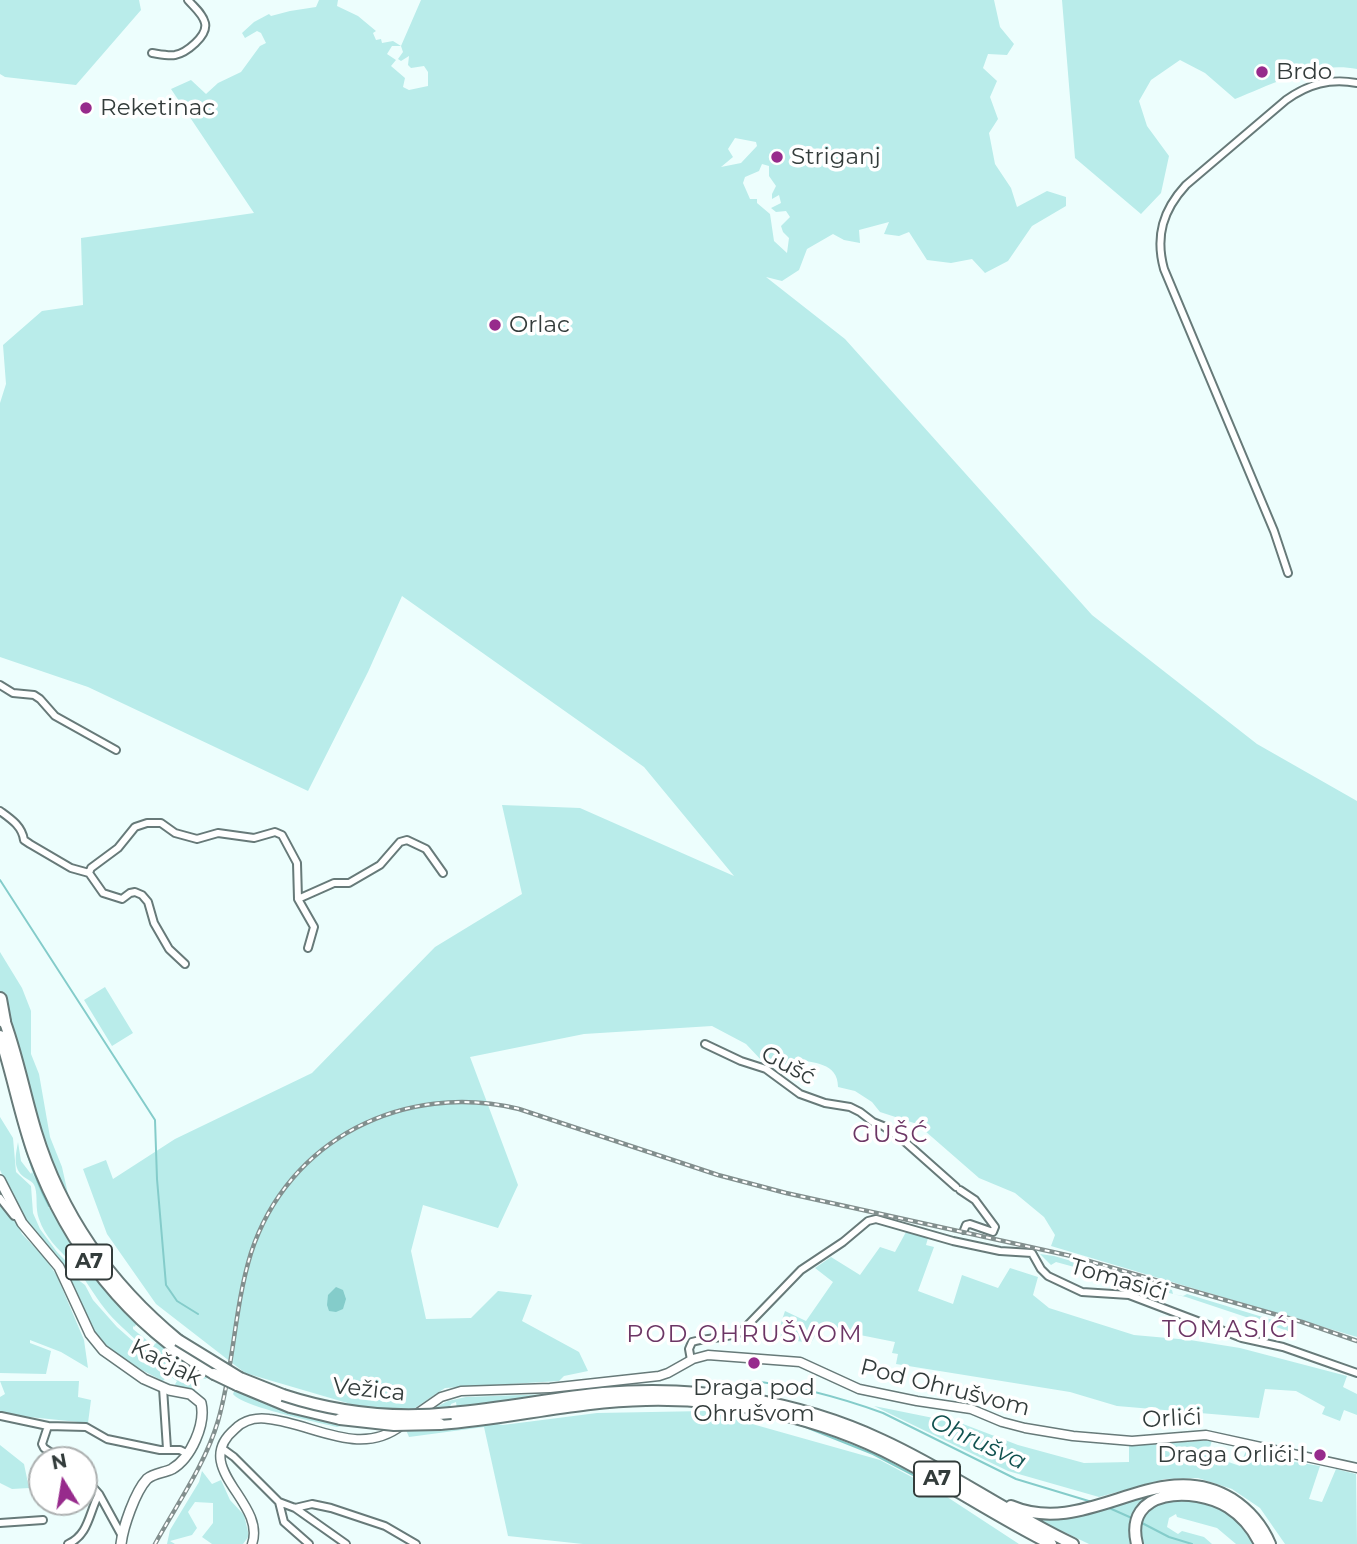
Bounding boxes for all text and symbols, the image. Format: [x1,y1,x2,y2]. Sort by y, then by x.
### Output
place label: Brdo [1276,58,1332,86]
marker: Brdo [1254,64,1270,80]
place label: Reketinac [100,94,215,122]
marker: Reketinac [78,100,94,116]
place label: Striganj [791,143,881,171]
marker: Striganj [769,149,785,165]
place label: Orlac [509,311,570,339]
marker: Orlac [487,317,503,333]
street label: Gušć [756,1040,820,1092]
district label: GUŠĆ [853,1121,929,1149]
road number: A7 [66,1244,112,1280]
street label: Tomasići [1067,1253,1171,1307]
district label: TOMASIĆI [1163,1316,1297,1344]
district label: POD OHRUŠVOM [628,1321,862,1349]
street label: Kačjak [126,1333,206,1393]
street label: Pod Ohrušvom [857,1354,1033,1422]
marker: Draga pod Ohrušvom [746,1355,762,1371]
street label: Vežica [331,1372,407,1408]
place label: Draga pod Ohrušvom [693,1374,815,1428]
street label: Orlići [1141,1404,1203,1434]
water label: Ohrušva [925,1407,1031,1477]
place label: Draga Orlići I [1157,1441,1306,1469]
north arrow [28,1446,98,1516]
marker: Draga Orlići I [1312,1447,1328,1463]
text: N [50,1449,69,1475]
road number: A7 [914,1462,960,1496]

